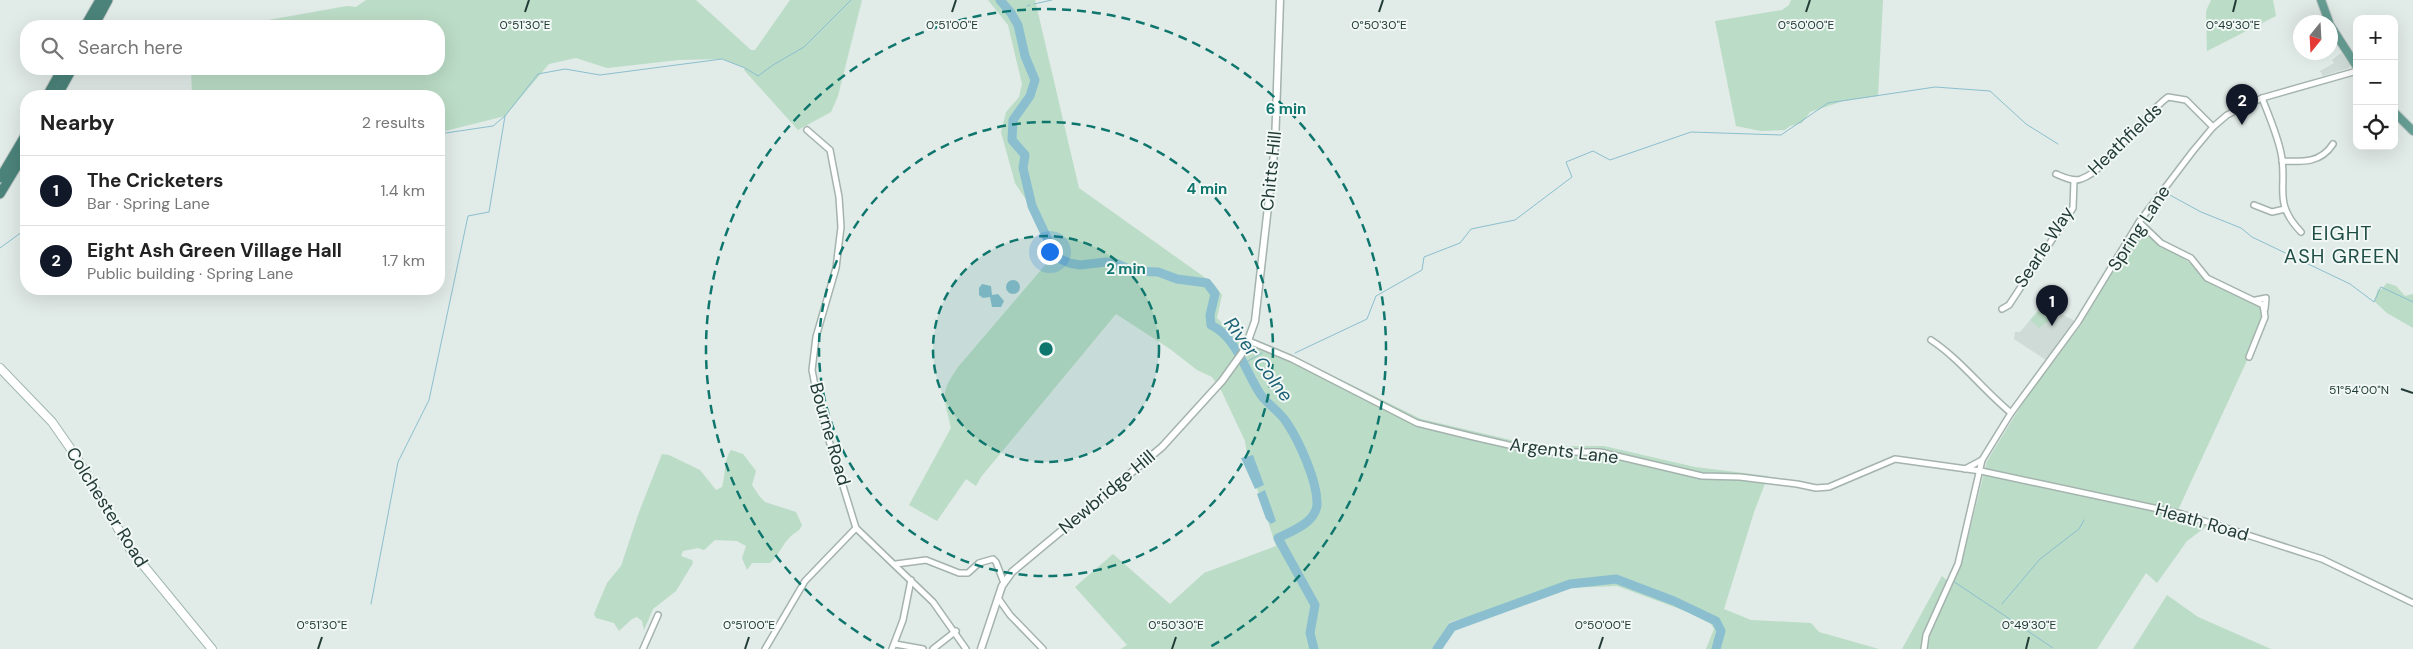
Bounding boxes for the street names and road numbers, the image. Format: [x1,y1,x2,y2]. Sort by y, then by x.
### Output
street label: Heathfields [2083,98,2167,180]
street label: Chitts Hill [1255,130,1287,212]
street label: Spring Lane [2102,181,2176,275]
street label: Searle Way [2009,202,2079,292]
street label: Bourne Road [804,380,856,488]
street label: Argents Lane [1508,432,1620,470]
street label: Colchester Road [60,442,154,572]
street label: Newbridge Hill [1054,445,1160,539]
street label: Heath Road [2152,497,2252,547]

